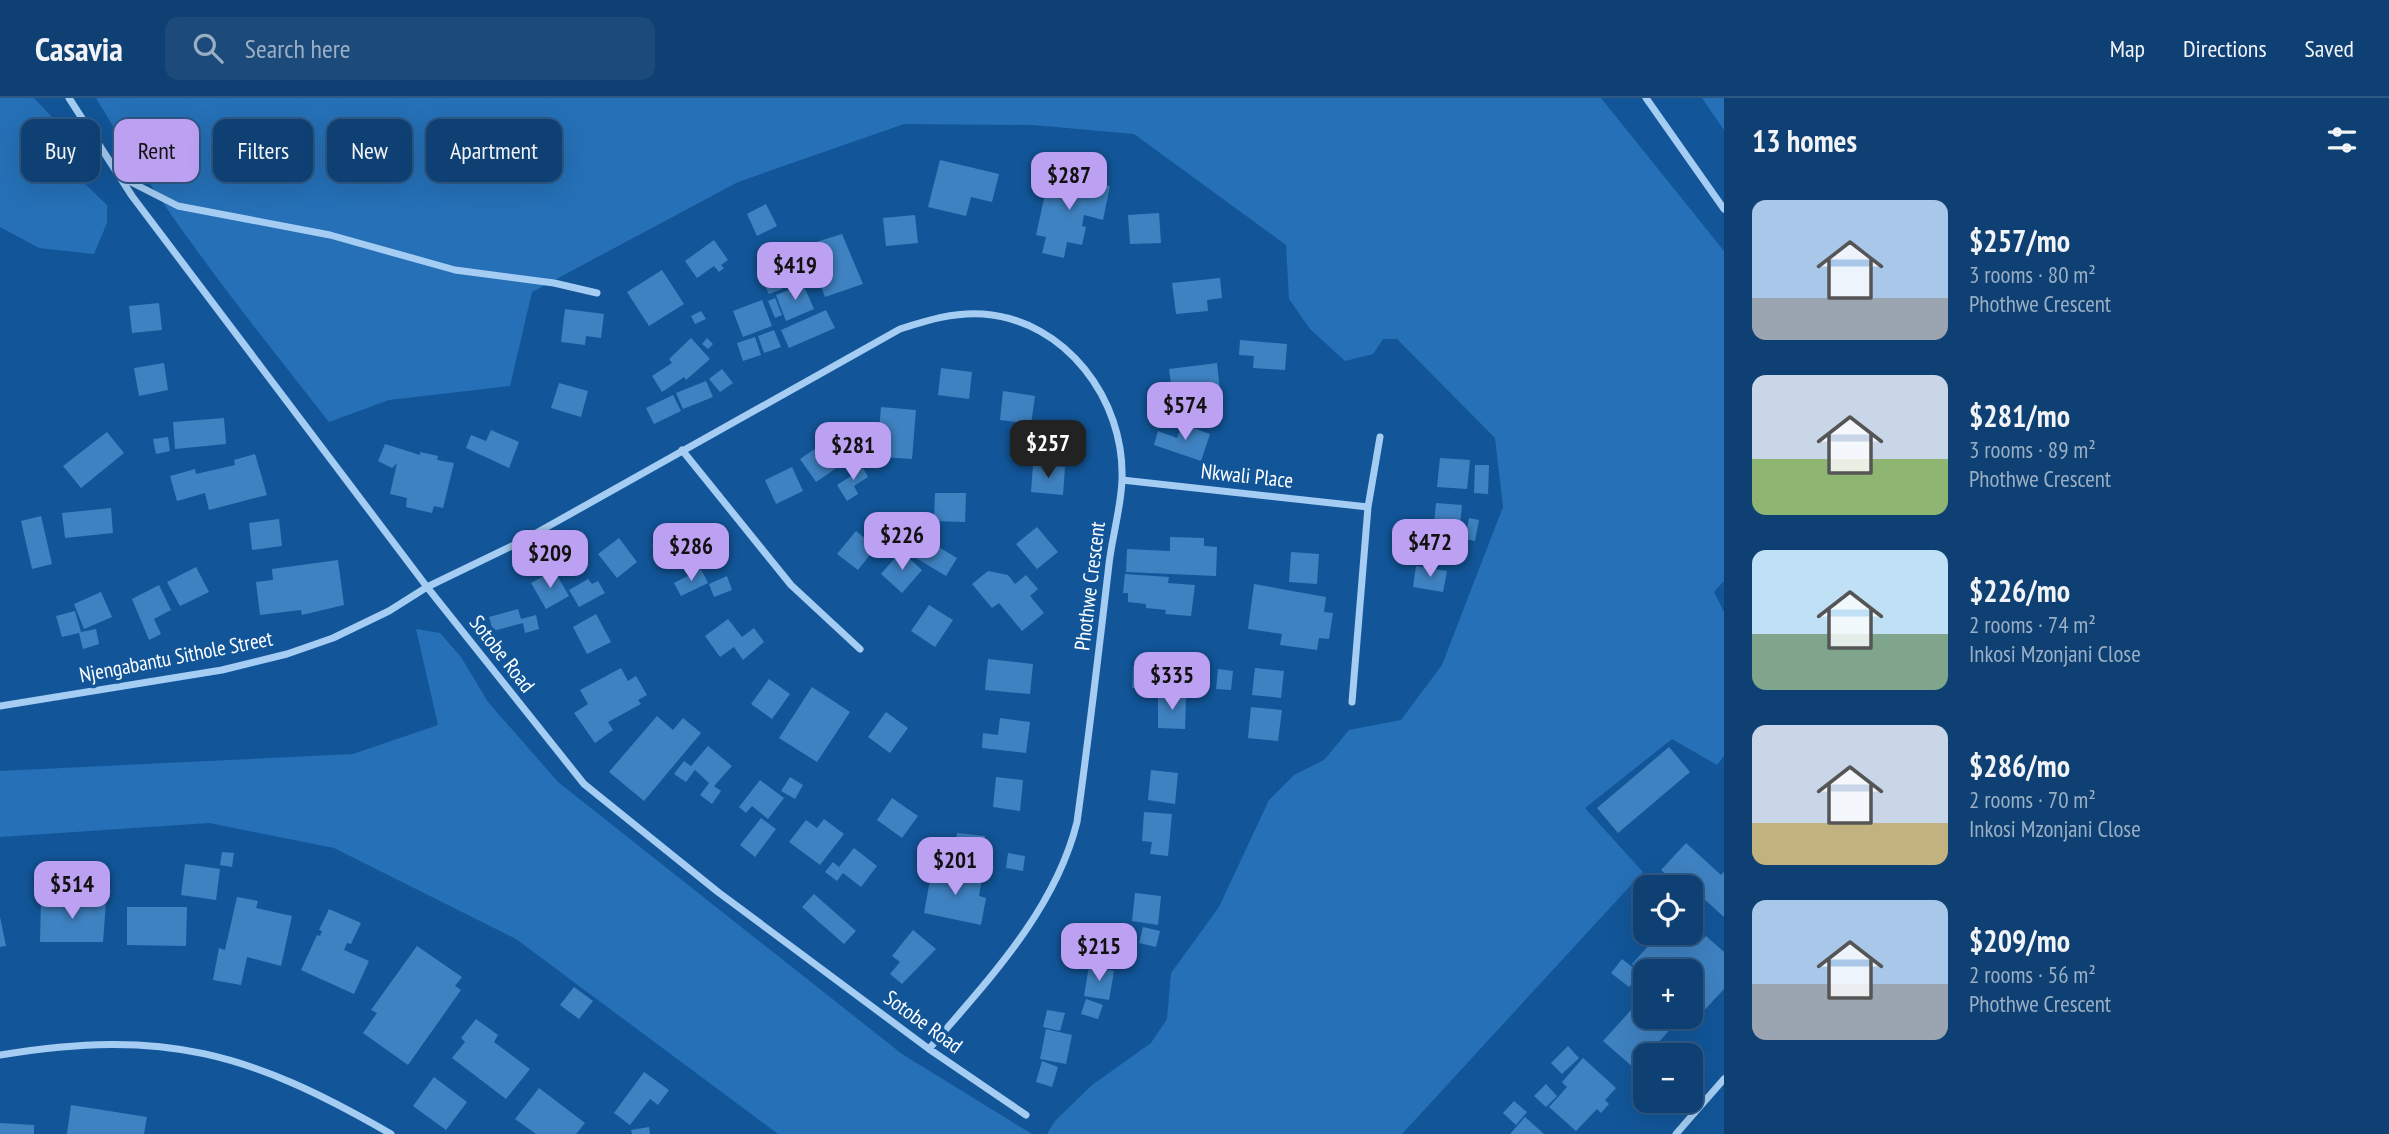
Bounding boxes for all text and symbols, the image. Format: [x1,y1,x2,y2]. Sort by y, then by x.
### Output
search box [165,17,655,80]
text: Casavia [35,27,123,70]
icon: search [189,29,227,67]
text: Search here [245,32,351,65]
text: Map [2110,33,2145,64]
text: Directions [2183,33,2267,64]
text: Saved [2305,33,2354,64]
chip: Buy [21,119,100,182]
chip: Rent [114,119,199,182]
chip: Filters [213,119,313,182]
chip: New [327,119,412,182]
chip: Apartment [426,119,562,182]
text: 13 homes [1752,121,1857,160]
icon: filters [2323,121,2361,159]
pin: $287 [1028,152,1110,212]
text: $287 [1047,160,1091,189]
text: $257/mo [1969,221,2070,260]
icon: home [1808,228,1892,312]
pin: $419 [754,242,836,302]
text: $419 [773,250,817,279]
text: 3 rooms · 80 m² [1969,260,2096,289]
text: Phothwe Crescent [1969,289,2111,318]
pin: $574 [1144,382,1226,442]
text: $574 [1163,390,1207,419]
text: $281/mo [1969,396,2070,435]
icon: home [1808,403,1892,487]
pin: $257 [1007,420,1089,480]
pin: $281 [812,422,894,482]
text: $257 [1026,428,1070,457]
text: $281 [831,430,875,459]
text: 3 rooms · 89 m² [1969,435,2096,464]
street label: Nkwali Place [1200,457,1295,494]
text: Phothwe Crescent [1969,464,2111,493]
pin: $226 [861,512,943,572]
pin: $472 [1389,519,1471,579]
text: $226 [880,520,924,549]
street label: Phothwe Crescent [1068,520,1111,652]
pin: $286 [650,524,732,583]
text: $472 [1408,527,1452,556]
pin: $209 [509,531,591,590]
text: $286 [669,531,713,560]
text: $209 [528,538,572,567]
text: $226/mo [1969,571,2070,610]
icon: home [1808,578,1892,662]
street label: Sotobe Road [464,610,541,698]
text: 2 rooms · 74 m² [1969,610,2096,639]
street label: Njengabantu Sithole Street [77,624,275,688]
text: Inkosi Mzonjani Close [1969,639,2141,668]
pin: $335 [1131,652,1213,712]
text: $335 [1150,660,1194,689]
text: $286/mo [1969,746,2070,785]
icon: home [1808,753,1892,837]
text: 2 rooms · 70 m² [1969,785,2096,814]
text: Inkosi Mzonjani Close [1969,814,2141,843]
pin: $201 [914,838,996,897]
text: $201 [933,845,977,874]
pin: $514 [31,862,113,921]
text: $514 [50,869,94,898]
map controls [1633,875,1703,1113]
button: locate [1633,875,1703,945]
text: $209/mo [1969,921,2070,960]
pin: $215 [1058,924,1140,983]
icon: home [1808,928,1892,1012]
text: $215 [1077,931,1121,960]
button: + [1633,959,1703,1029]
text: 2 rooms · 56 m² [1969,960,2096,989]
street label: Sotobe Road [879,984,968,1059]
text: Phothwe Crescent [1969,989,2111,1018]
button: − [1633,1043,1703,1113]

